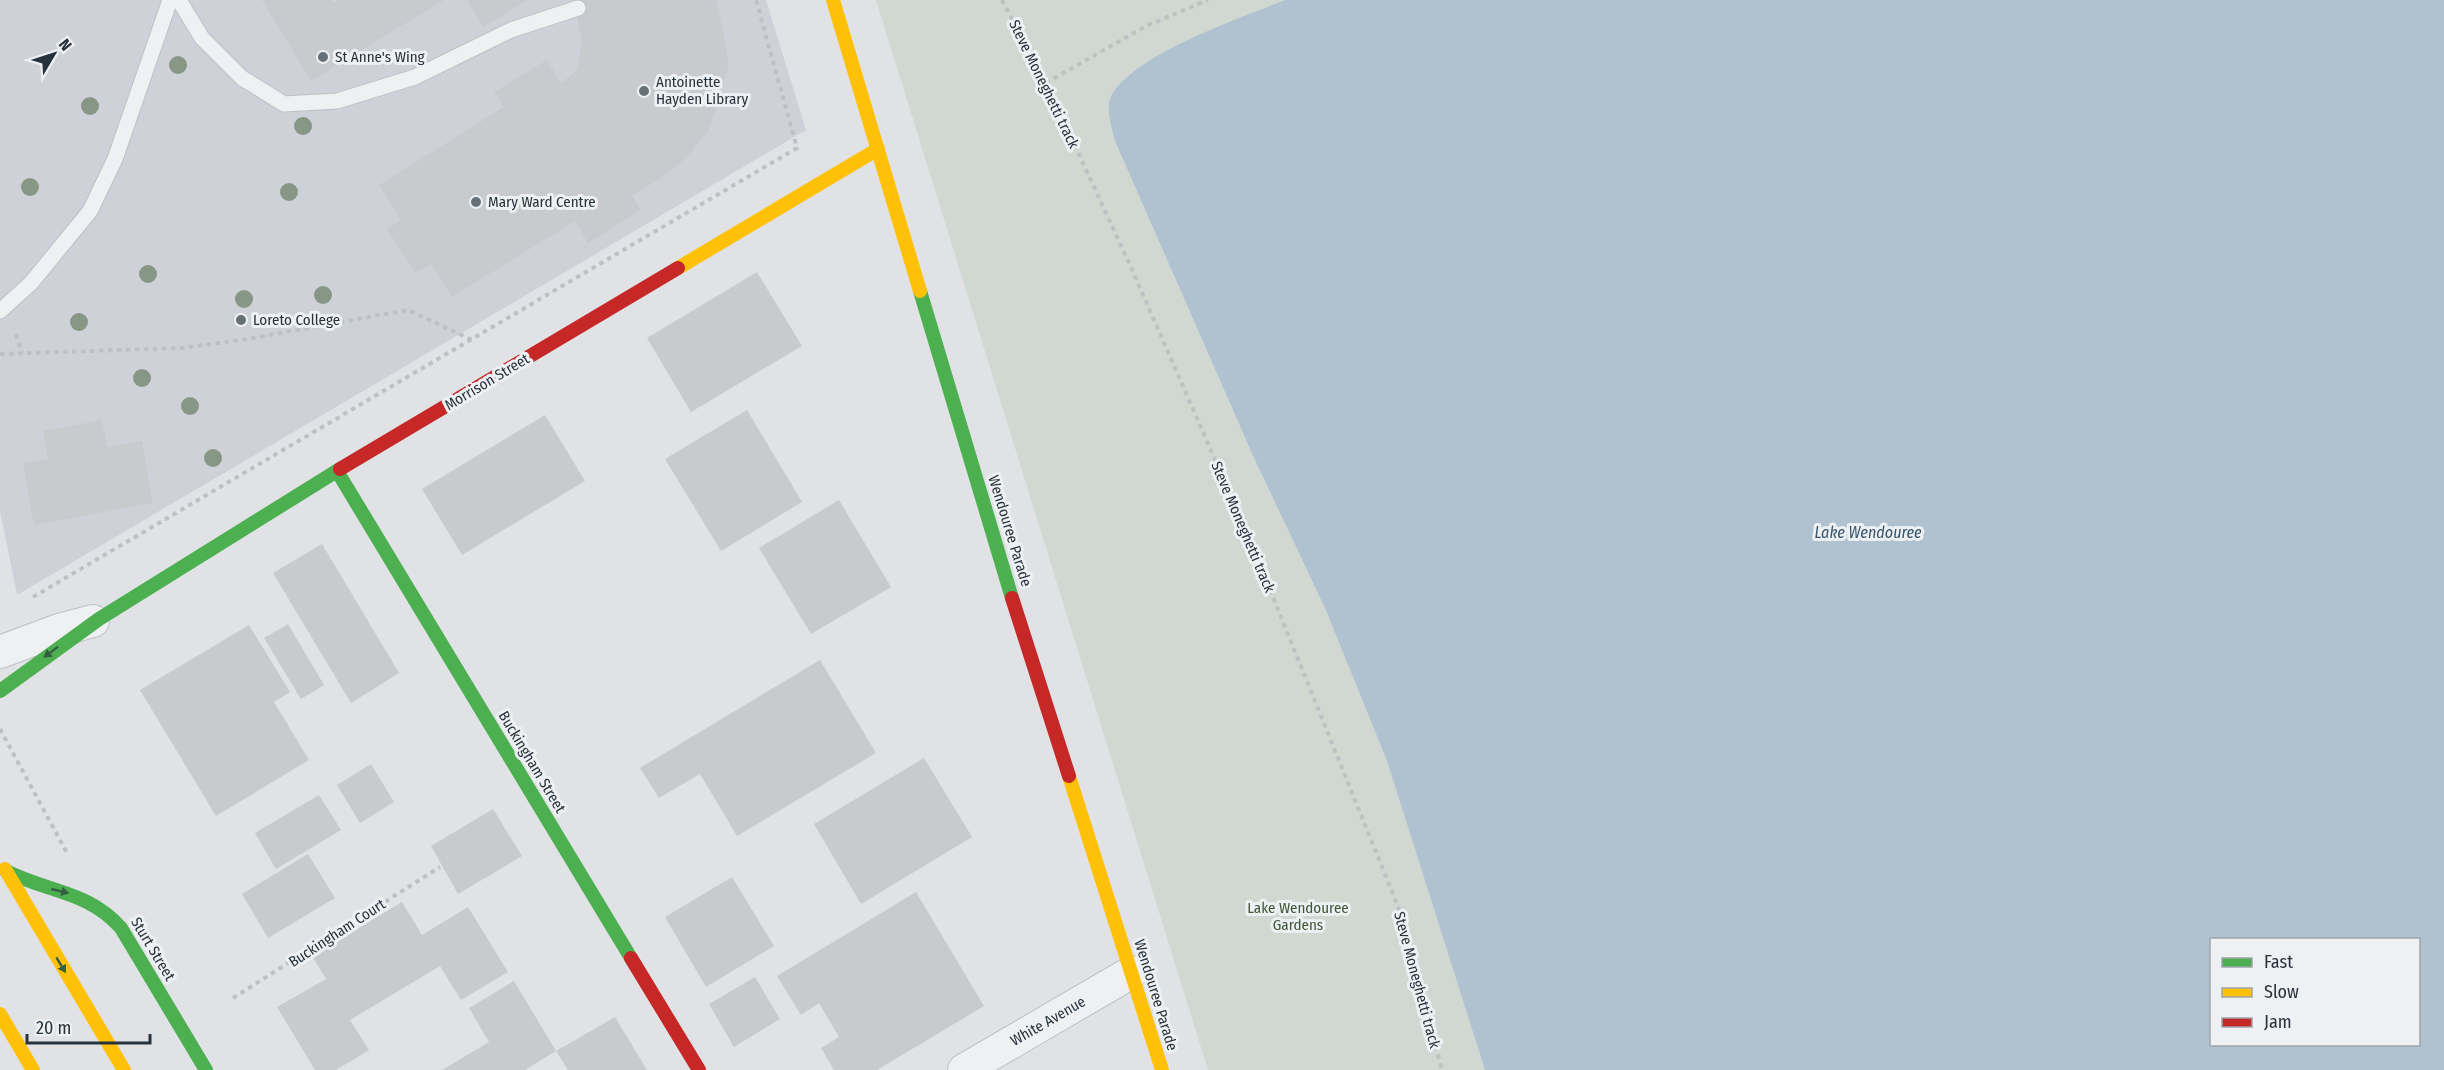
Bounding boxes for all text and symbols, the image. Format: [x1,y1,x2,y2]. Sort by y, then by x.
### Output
street label: Steve Moneghetti track [1005,17,1083,151]
north arrow [24,24,84,84]
text: N [55,35,76,55]
place label: St Anne's Wing [335,48,425,66]
marker: St Anne's Wing [316,50,330,64]
place label: Antoinette Hayden Library [656,73,748,108]
marker: Antoinette Hayden Library [637,84,651,98]
place label: Mary Ward Centre [488,193,596,211]
marker: Mary Ward Centre [469,195,483,209]
place label: Loreto College [253,311,340,329]
marker: Loreto College [234,313,248,327]
street label: Morrison Street [441,350,533,414]
street label: Steve Moneghetti track [1207,459,1279,595]
street label: Wendouree Parade [985,473,1035,589]
water label: Lake Wendouree [1814,523,1922,542]
one-way arrow [44,646,59,658]
street label: Buckingham Street [495,708,569,816]
one-way arrow [51,887,69,897]
street label: Buckingham Court [285,895,389,971]
park label: Lake Wendouree Gardens [1247,899,1349,934]
street label: Steve Moneghetti track [1390,910,1444,1050]
street label: Sturt Street [127,914,179,984]
street label: Wendouree Parade [1131,937,1181,1053]
legend [2210,938,2420,1046]
text: Fast [2264,951,2293,973]
one-way arrow [56,956,66,973]
text: Slow [2264,981,2299,1003]
street label: White Avenue [1007,992,1089,1050]
scale bar [27,1007,150,1045]
text: Jam [2264,1011,2292,1033]
text: 20 m [36,1017,71,1039]

